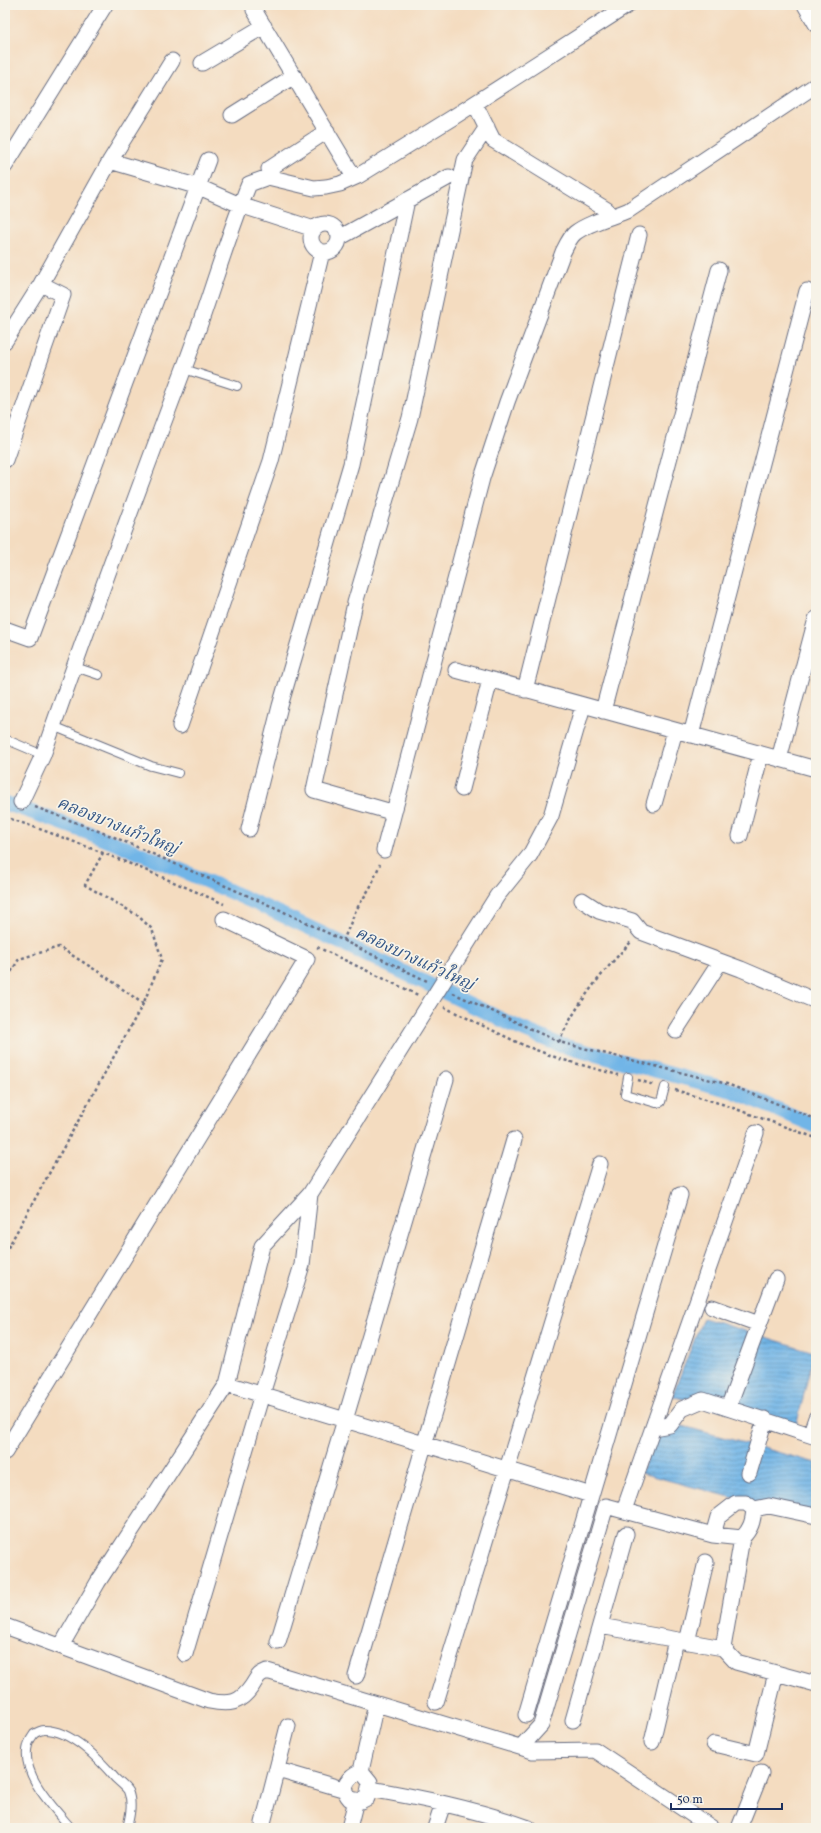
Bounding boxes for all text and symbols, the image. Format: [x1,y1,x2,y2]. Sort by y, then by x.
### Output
water label: คลองบางแก้วใหญ่ [53,790,185,862]
water label: คลองบางแก้วใหญ่ [351,920,481,998]
scale bar [671,1785,782,1811]
text: 50 m [677,1792,703,1808]

